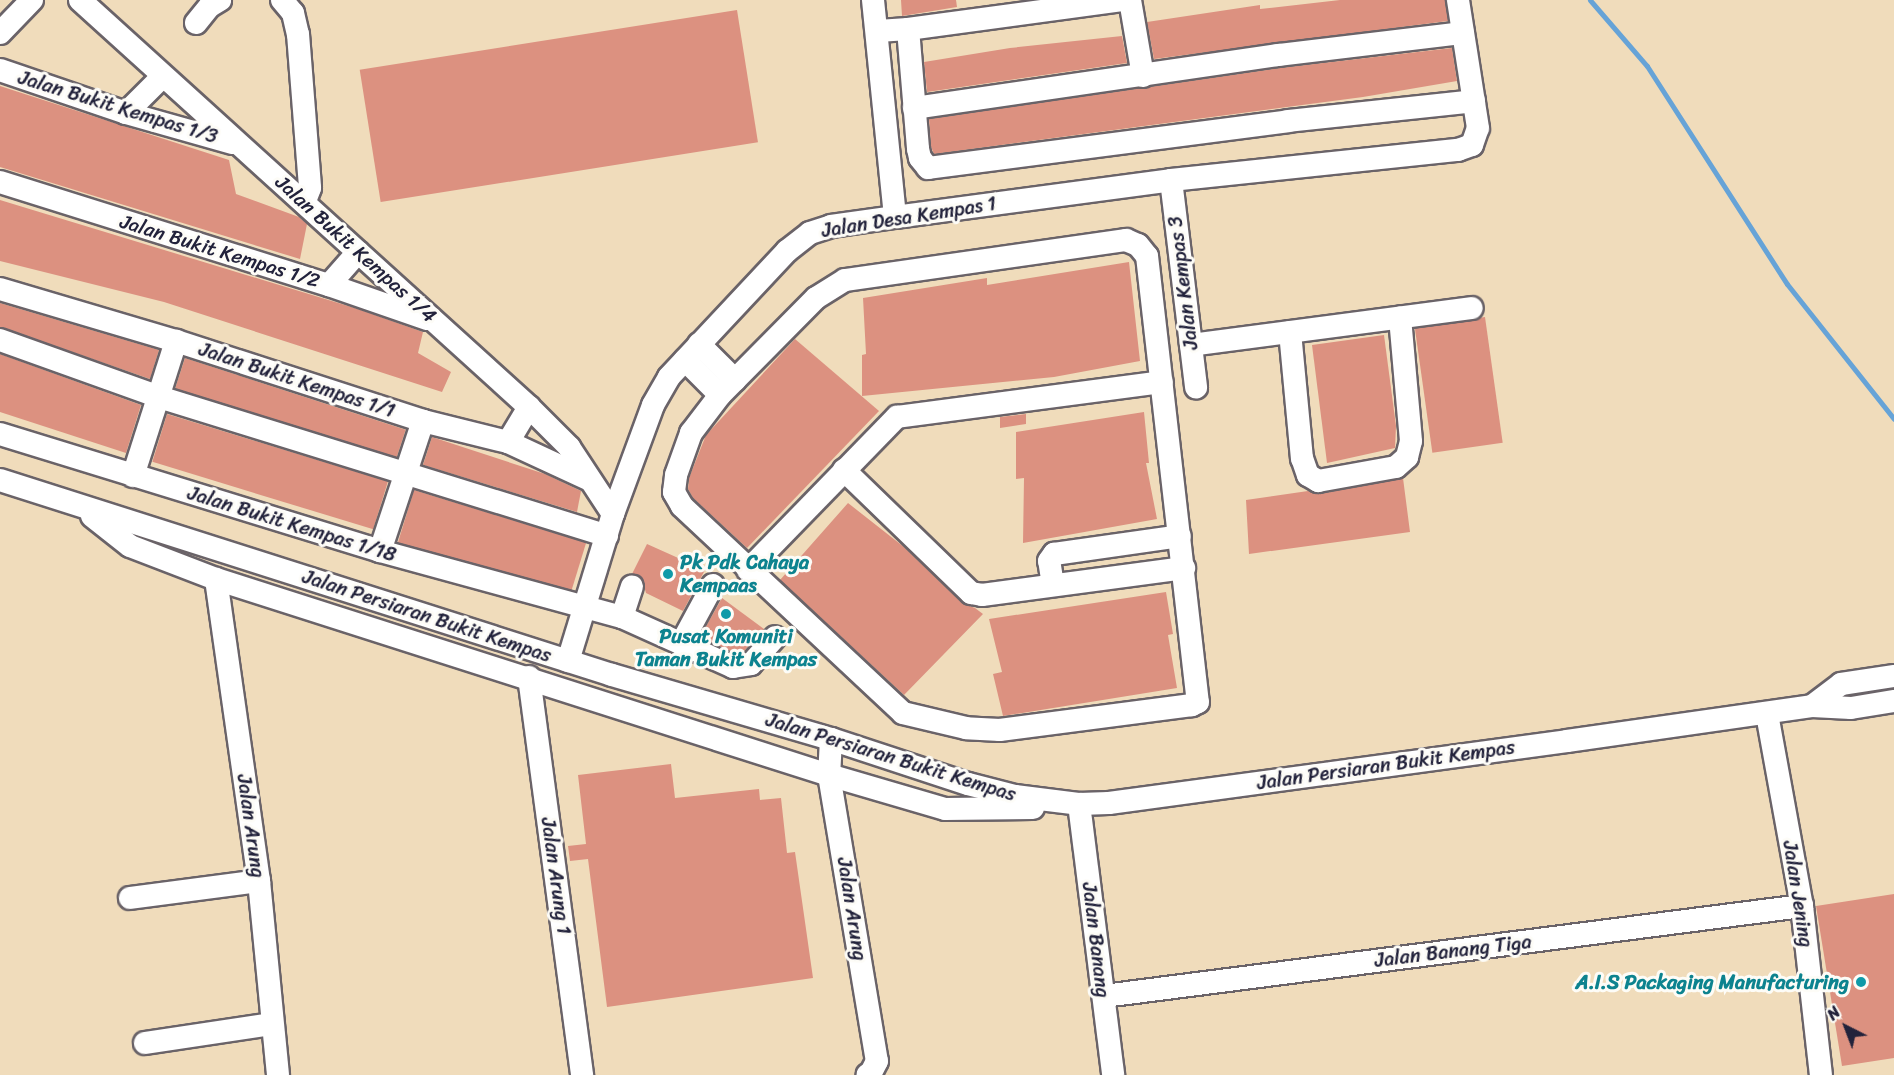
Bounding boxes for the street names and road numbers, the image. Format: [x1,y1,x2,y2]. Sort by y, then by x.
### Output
street label: Jalan Bukit Kempas 1/3 [16,65,220,149]
street label: Jalan Bukit Kempas 1/4 [271,171,441,327]
street label: Jalan Desa Kempas 1 [819,191,999,243]
street label: Jalan Bukit Kempas 1/2 [118,209,322,293]
street label: Jalan Kempas 3 [1163,215,1203,351]
street label: Jalan Bukit Kempas 1/1 [197,337,397,423]
street label: Jalan Bukit Kempas 1/18 [185,481,399,567]
street label: Jalan Persiaran Bukit Kempas [299,564,555,668]
street label: Jalan Persiaran Bukit Kempas [763,707,1019,807]
street label: Jalan Persiaran Bukit Kempas [1255,735,1517,795]
street label: Jalan Arung [232,773,270,879]
street label: Jalan Arung 1 [536,816,576,936]
street label: Jalan Jening [1778,839,1818,949]
street label: Jalan Arung [832,856,872,962]
street label: Jalan Banang [1077,881,1115,999]
street label: Jalan Banang Tiga [1373,929,1533,973]

